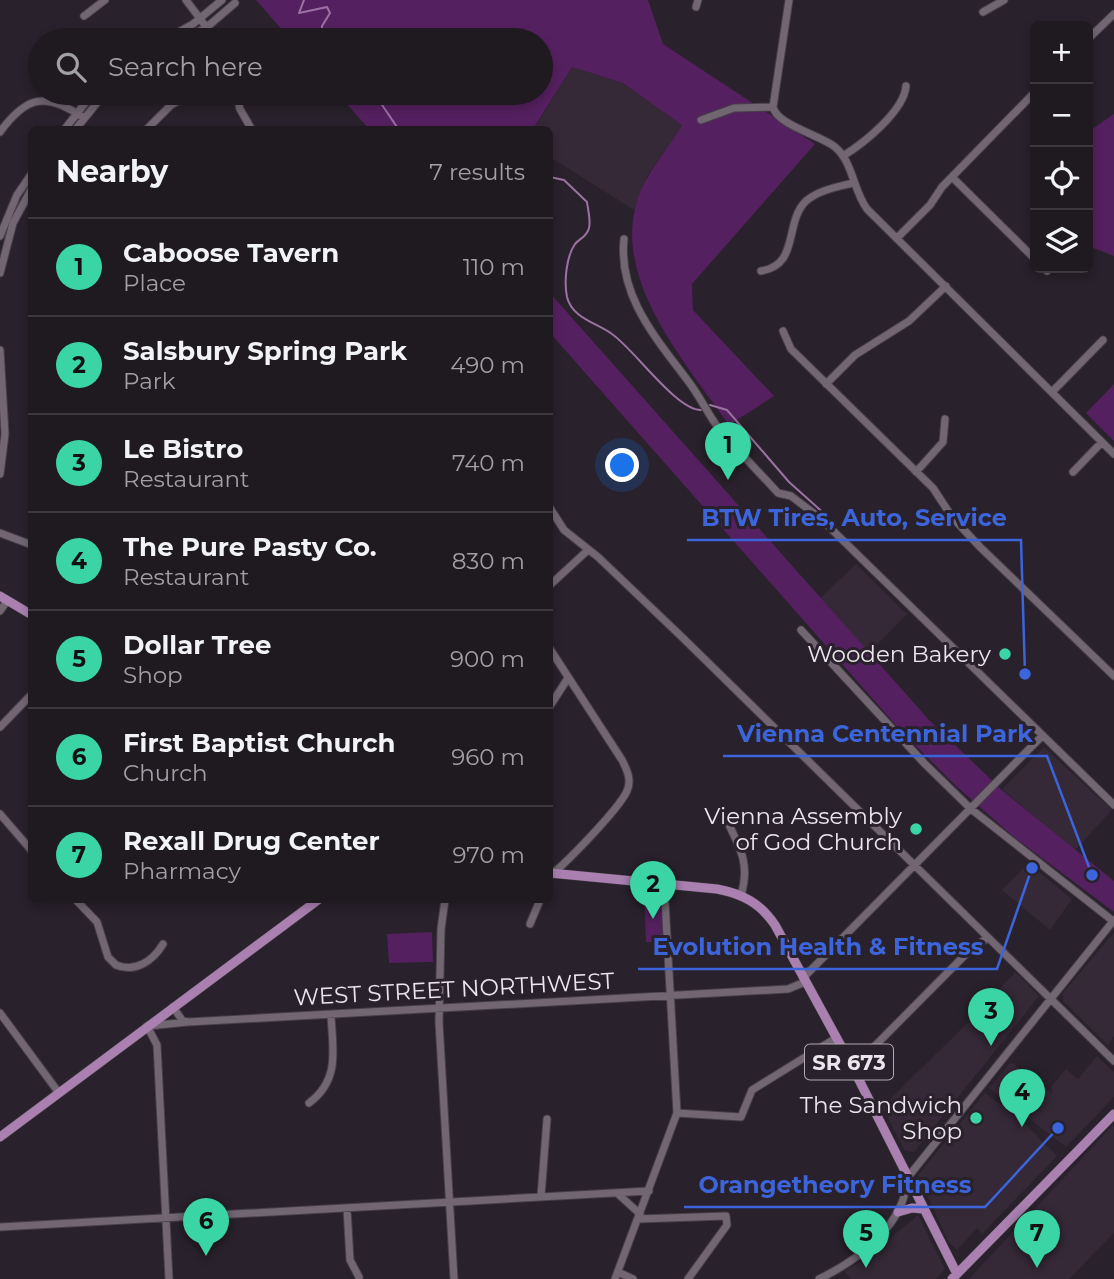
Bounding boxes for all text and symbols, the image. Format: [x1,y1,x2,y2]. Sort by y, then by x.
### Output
map controls [1030,21,1093,273]
button: + [1030,21,1093,84]
search box [28,28,553,105]
icon: search [52,48,90,86]
text: Search here [108,51,263,83]
button: − [1030,84,1093,147]
button: locate [1030,147,1093,210]
text: Nearby [56,153,168,190]
text: 7 results [429,158,525,186]
button: layers [1030,210,1093,273]
text: Caboose Tavern [123,237,339,269]
text: 1 [74,253,84,281]
text: 110 m [463,253,525,281]
text: Place [123,269,186,297]
text: Salsbury Spring Park [123,335,407,367]
text: 2 [72,351,86,379]
text: 490 m [450,351,525,379]
text: Park [123,367,176,395]
pin: 1 [705,422,751,480]
text: Le Bistro [123,433,243,465]
your location [605,448,639,482]
text: 3 [72,449,86,477]
text: 740 m [452,449,525,477]
text: Restaurant [123,465,249,493]
callout: BTW Tires, Auto, Service [687,495,1021,540]
text: BTW Tires, Auto, Service [701,503,1007,532]
text: The Pure Pasty Co. [123,531,377,563]
text: 4 [71,547,87,575]
text: 830 m [452,547,525,575]
text: Restaurant [123,563,249,591]
text: Dollar Tree [123,629,271,661]
place label: Wooden Bakery [807,640,992,668]
text: 5 [72,645,86,673]
text: 900 m [450,645,525,673]
marker: Wooden Bakery [997,646,1013,662]
text: Shop [123,661,183,689]
callout: Vienna Centennial Park [723,711,1047,756]
text: Vienna Centennial Park [736,719,1033,748]
text: First Baptist Church [123,727,395,759]
text: 6 [72,743,86,771]
text: 960 m [451,743,525,771]
text: Church [123,759,208,787]
place label: Vienna Assembly of God Church [704,802,903,856]
marker: Vienna Assembly of God Church [908,821,924,837]
text: Rexall Drug Center [123,825,380,857]
text: 7 [72,841,86,869]
text: 970 m [452,841,525,869]
text: Pharmacy [123,857,241,885]
pin: 2 [630,861,676,919]
callout: Evolution Health & Fitness [638,924,997,969]
text: Evolution Health & Fitness [653,932,984,961]
street label: WEST STREET NORTHWEST [293,967,616,1011]
pin: 3 [968,988,1014,1046]
road number: SR 673 [805,1044,893,1080]
pin: 4 [999,1069,1045,1127]
place label: The Sandwich Shop [800,1091,962,1145]
marker: The Sandwich Shop [968,1110,984,1126]
callout: Orangetheory Fitness [684,1162,985,1207]
text: Orangetheory Fitness [699,1170,972,1199]
pin: 6 [183,1198,229,1256]
pin: 5 [843,1210,889,1268]
pin: 7 [1014,1210,1060,1268]

